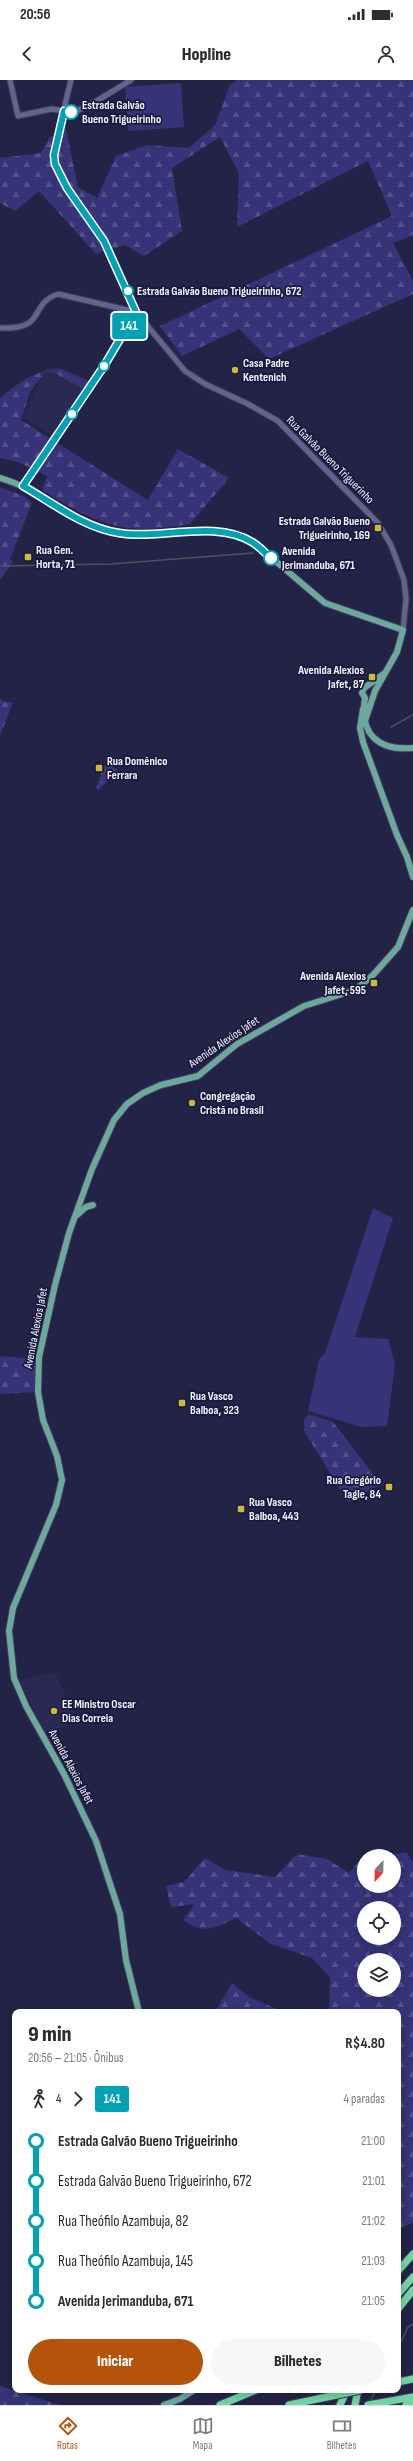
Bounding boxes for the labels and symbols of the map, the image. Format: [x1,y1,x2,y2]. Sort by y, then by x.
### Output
place label: Estrada Galvão Bueno Trigueirinho [82,98,161,127]
marker: Estrada Galvão Bueno Trigueirinho [63,104,79,120]
place label: Estrada Galvão Bueno Trigueirinho, 672 [137,284,302,299]
marker: Estrada Galvão Bueno Trigueirinho, 672 [122,285,134,297]
line badge: 141 [106,313,152,339]
place label: Casa Padre Kentenich [243,356,289,385]
unlabelled marker [98,360,110,372]
marker: Casa Padre Kentenich [230,365,240,375]
unlabelled marker [66,408,78,420]
street label: Rua Galvão Bueno Triguerinho [283,413,377,507]
place label: Estrada Galvão Bueno Trigueirinho, 169 [279,514,370,543]
marker: Estrada Galvão Bueno Trigueirinho, 169 [373,523,383,533]
place label: Rua Gen. Horta, 71 [36,543,75,572]
place label: Avenida Jerimanduba, 671 [281,544,355,573]
marker: Avenida Jerimanduba, 671 [263,550,279,566]
marker: Rua Gen. Horta, 71 [23,552,33,562]
place label: Avenida Alexios Jafet, 87 [297,663,365,692]
marker: Avenida Alexios Jafet, 87 [367,672,377,682]
place label: Rua Domênico Ferrara [107,754,167,783]
marker: Rua Domênico Ferrara [94,763,104,773]
place label: Avenida Alexios Jafet, 595 [299,969,366,998]
marker: Avenida Alexios Jafet, 595 [369,978,379,988]
street label: Avenida Alexios Jafet [185,1013,263,1072]
place label: Congregação Cristã no Brasil [200,1089,264,1118]
marker: Congregação Cristã no Brasil [187,1098,197,1108]
street label: Avenida Alexios Jafet [21,1286,51,1371]
place label: Rua Vasco Balboa, 323 [190,1389,239,1418]
marker: Rua Vasco Balboa, 323 [177,1398,187,1408]
place label: Rua Gregório Tagle, 84 [327,1473,381,1502]
marker: Rua Gregório Tagle, 84 [384,1482,394,1492]
place label: Rua Vasco Balboa, 443 [249,1495,299,1524]
marker: Rua Vasco Balboa, 443 [236,1504,246,1514]
place label: EE Ministro Oscar Dias Correia [62,1697,136,1726]
marker: EE Ministro Oscar Dias Correia [49,1706,59,1716]
street label: Avenida Alexios Jafet [45,1726,97,1807]
north arrow [357,1849,401,1893]

